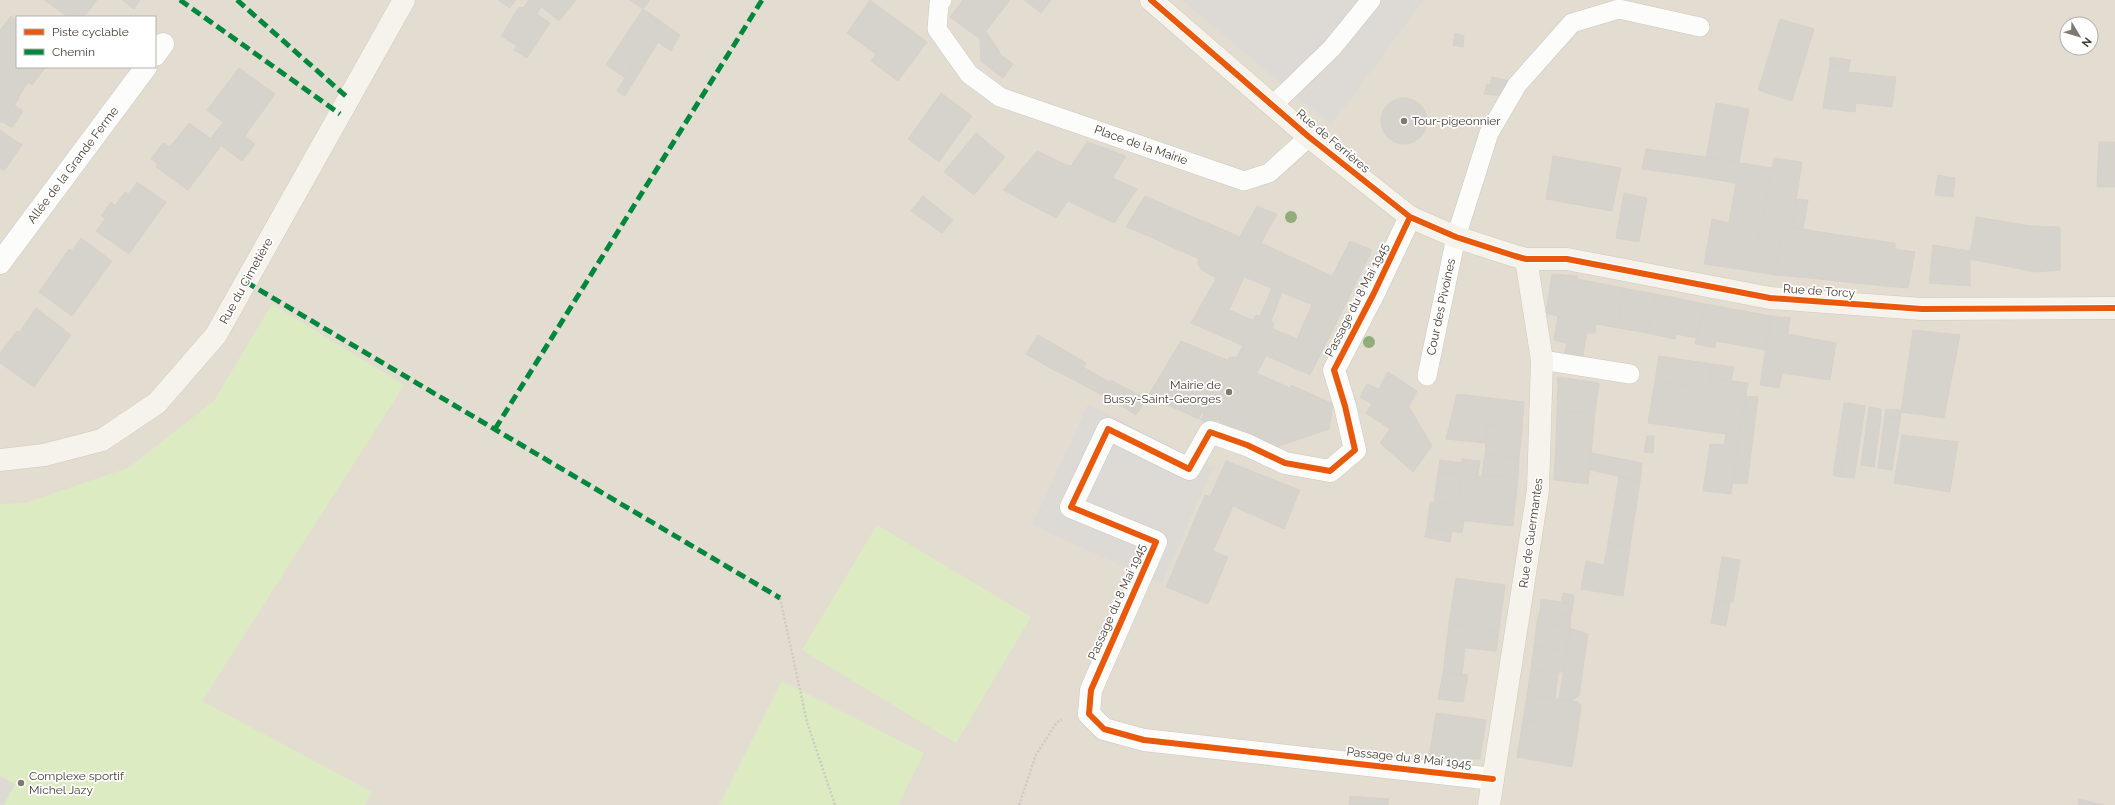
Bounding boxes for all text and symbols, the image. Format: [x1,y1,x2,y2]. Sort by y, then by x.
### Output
legend [16,16,156,68]
north arrow [2059,16,2099,56]
text: Piste cyclable [52,25,129,39]
text: N [2079,35,2094,49]
text: Chemin [52,45,95,59]
street label: Allée de la Grande Ferme [25,104,121,226]
street label: Rue de Ferrières [1294,106,1373,176]
place label: Tour-pigeonnier [1412,114,1501,128]
marker: Tour-pigeonnier [1399,116,1409,126]
street label: Place de la Mairie [1092,122,1190,168]
street label: Rue du Cimetière [217,236,275,326]
street label: Passage du 8 Mai 1945 [1322,241,1392,359]
street label: Cour des Pivoines [1424,257,1458,357]
street label: Rue de Torcy [1782,281,1856,301]
place label: Mairie de Bussy-Saint-Georges [1103,378,1221,406]
marker: Mairie de Bussy-Saint-Georges [1224,387,1234,397]
street label: Rue de Guermantes [1516,477,1546,589]
street label: Passage du 8 Mai 1945 [1085,541,1149,662]
street label: Passage du 8 Mai 1945 [1346,744,1473,772]
place label: Complexe sportif Michel Jazy [29,769,125,797]
marker: Complexe sportif Michel Jazy [16,778,26,788]

